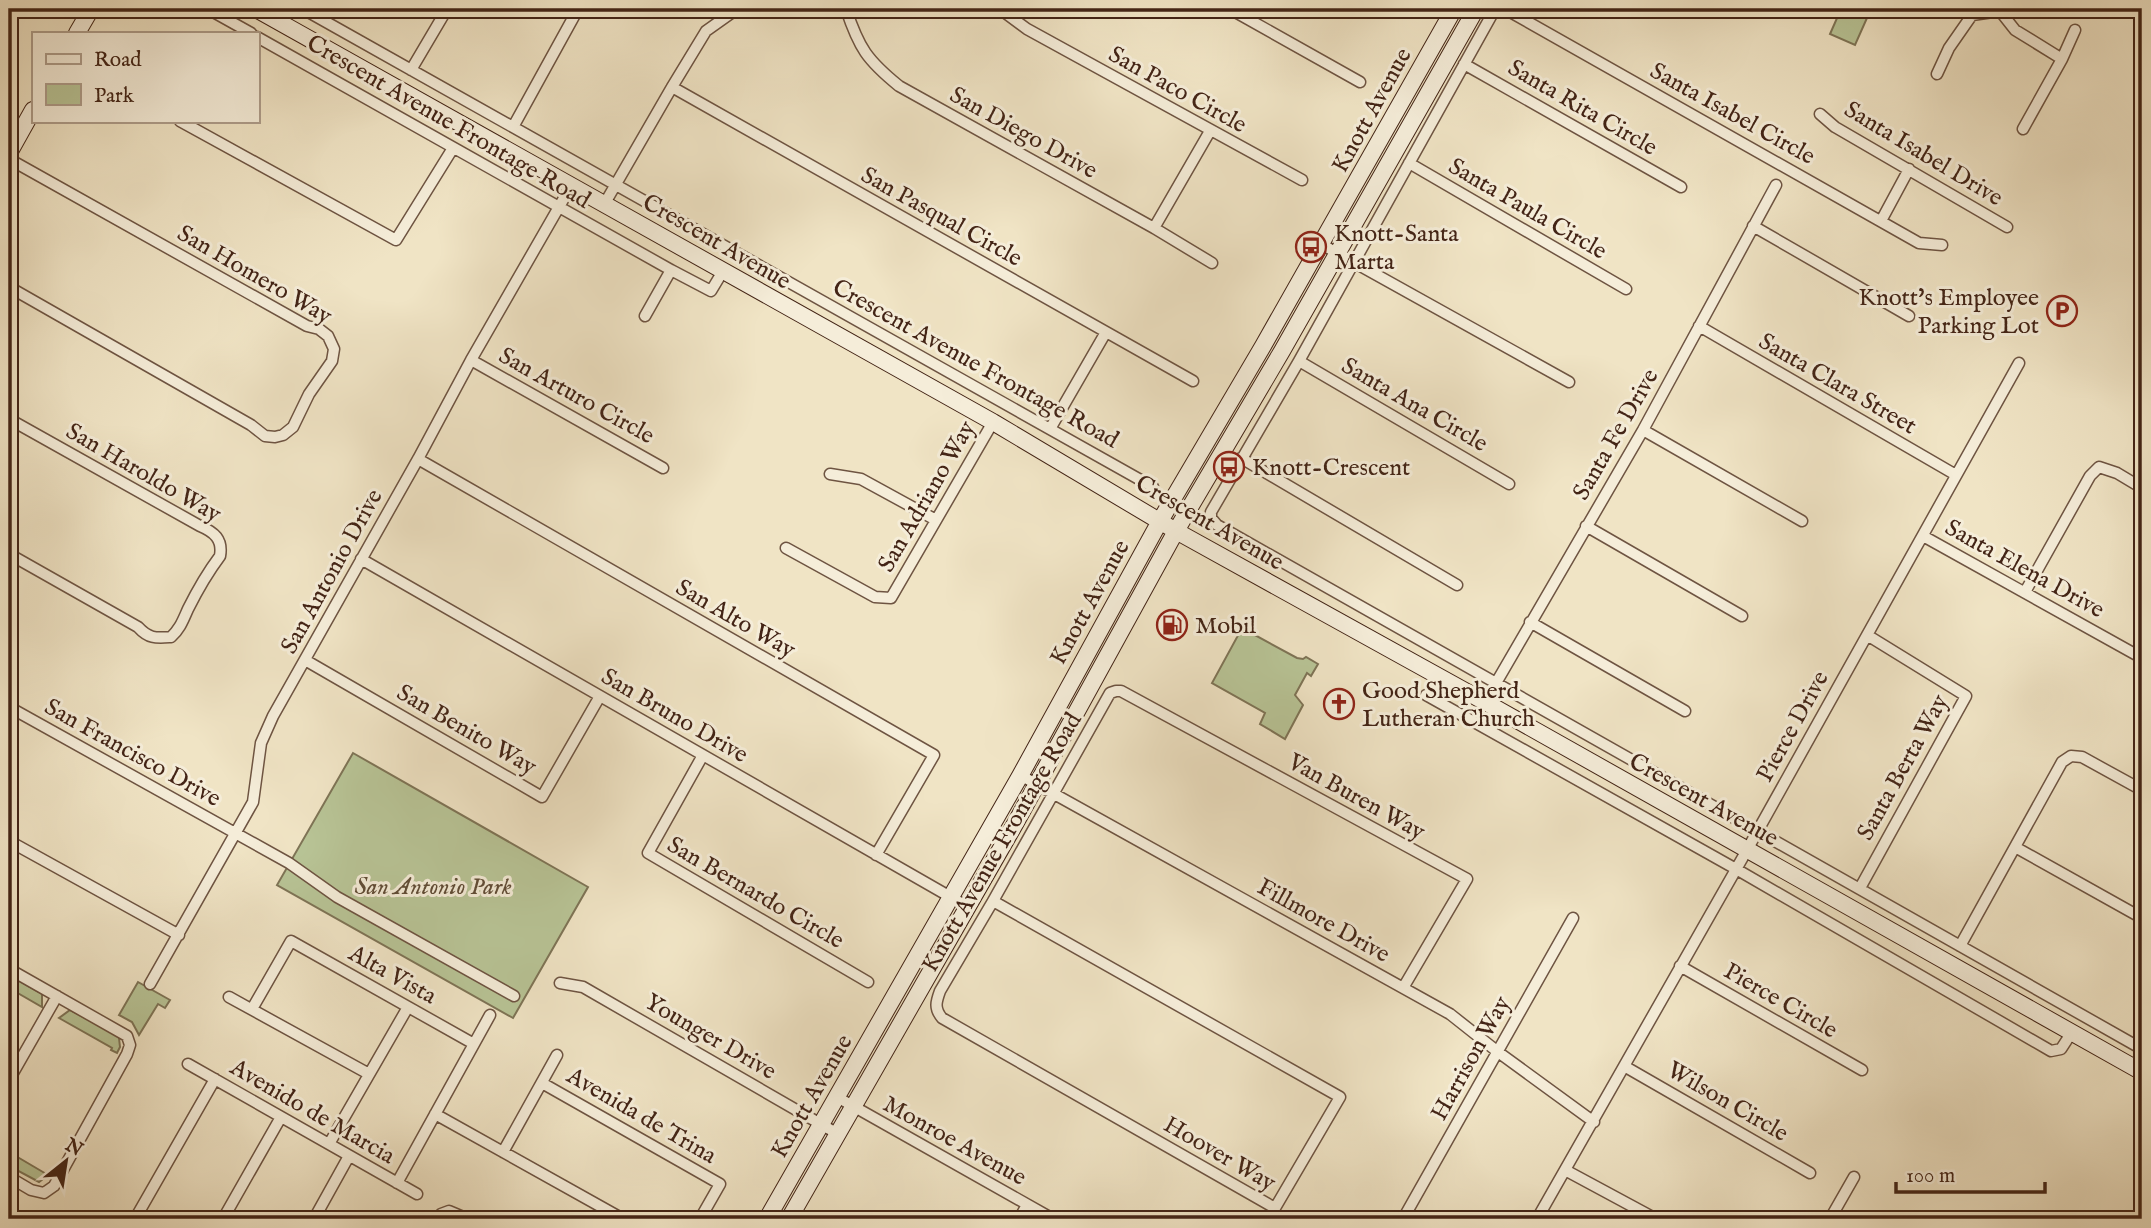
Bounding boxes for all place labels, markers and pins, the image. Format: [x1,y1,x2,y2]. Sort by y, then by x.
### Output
place label: Knott-Santa Marta [1334,219,1459,278]
bus stop icon: Knott-Santa Marta [1294,230,1328,264]
place label: Knott's Employee Parking Lot [1859,283,2039,342]
parking icon: Knott's Employee Parking Lot [2045,294,2079,328]
bus stop icon: Knott-Crescent [1212,450,1246,484]
place label: Knott-Crescent [1252,453,1410,484]
fuel station icon: Mobil [1155,608,1189,642]
place label: Mobil [1195,611,1256,642]
place label: Good Shepherd Lutheran Church [1362,676,1535,735]
church icon: Good Shepherd Lutheran Church [1322,687,1356,721]

